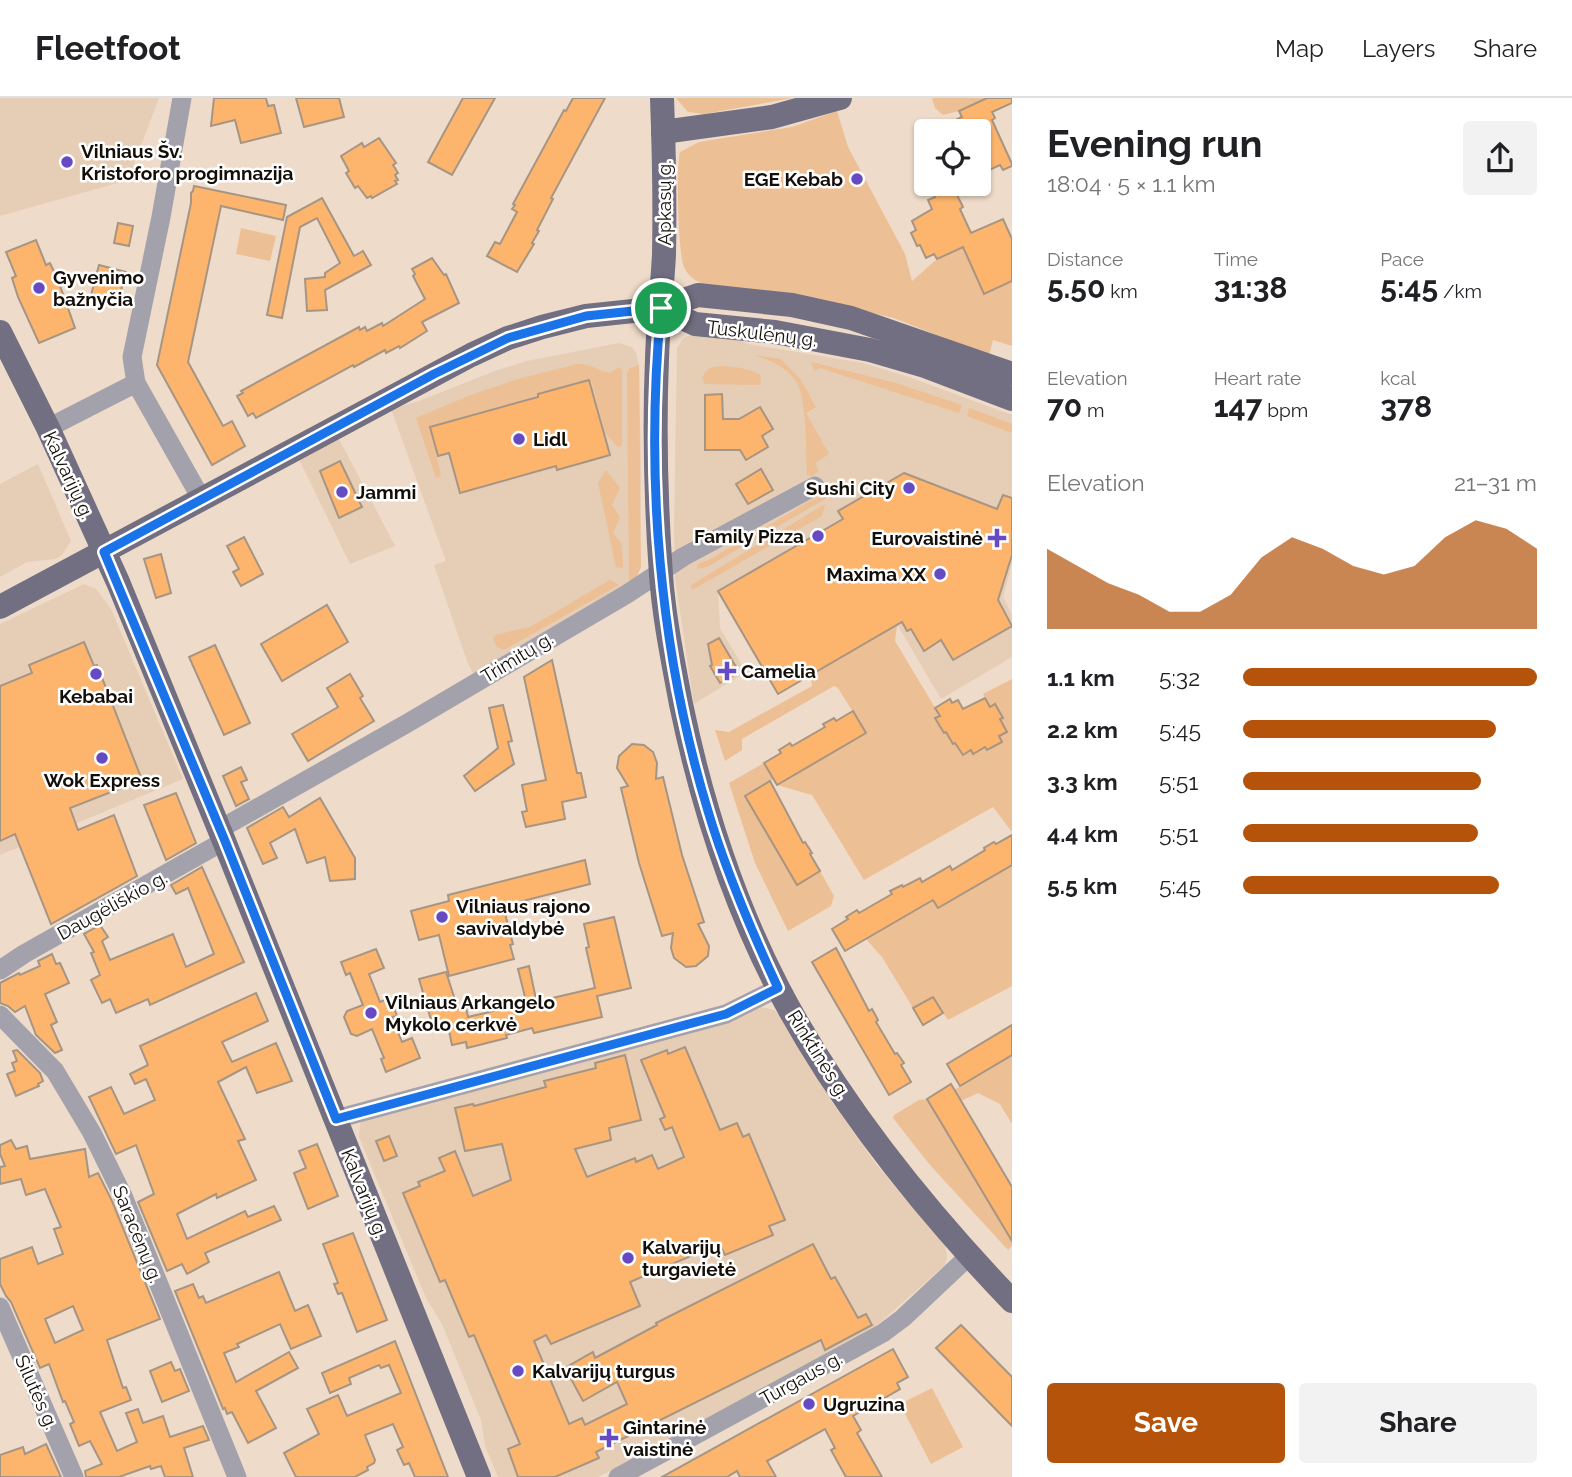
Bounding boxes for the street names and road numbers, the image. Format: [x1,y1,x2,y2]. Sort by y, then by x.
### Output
street label: Apkasų g. [653,160,675,246]
street label: Tuskulėnų g. [706,315,818,351]
street label: Kalvarijų g. [39,428,99,522]
street label: Trimitų g. [477,627,557,687]
street label: Daugėliškio g. [53,866,171,944]
street label: Rinktinės g. [783,1006,855,1102]
street label: Kalvarijų g. [337,1145,393,1241]
street label: Saracėnų g. [109,1182,167,1286]
street label: Turgaus g. [756,1346,846,1410]
street label: Šilutės g. [11,1352,63,1432]

